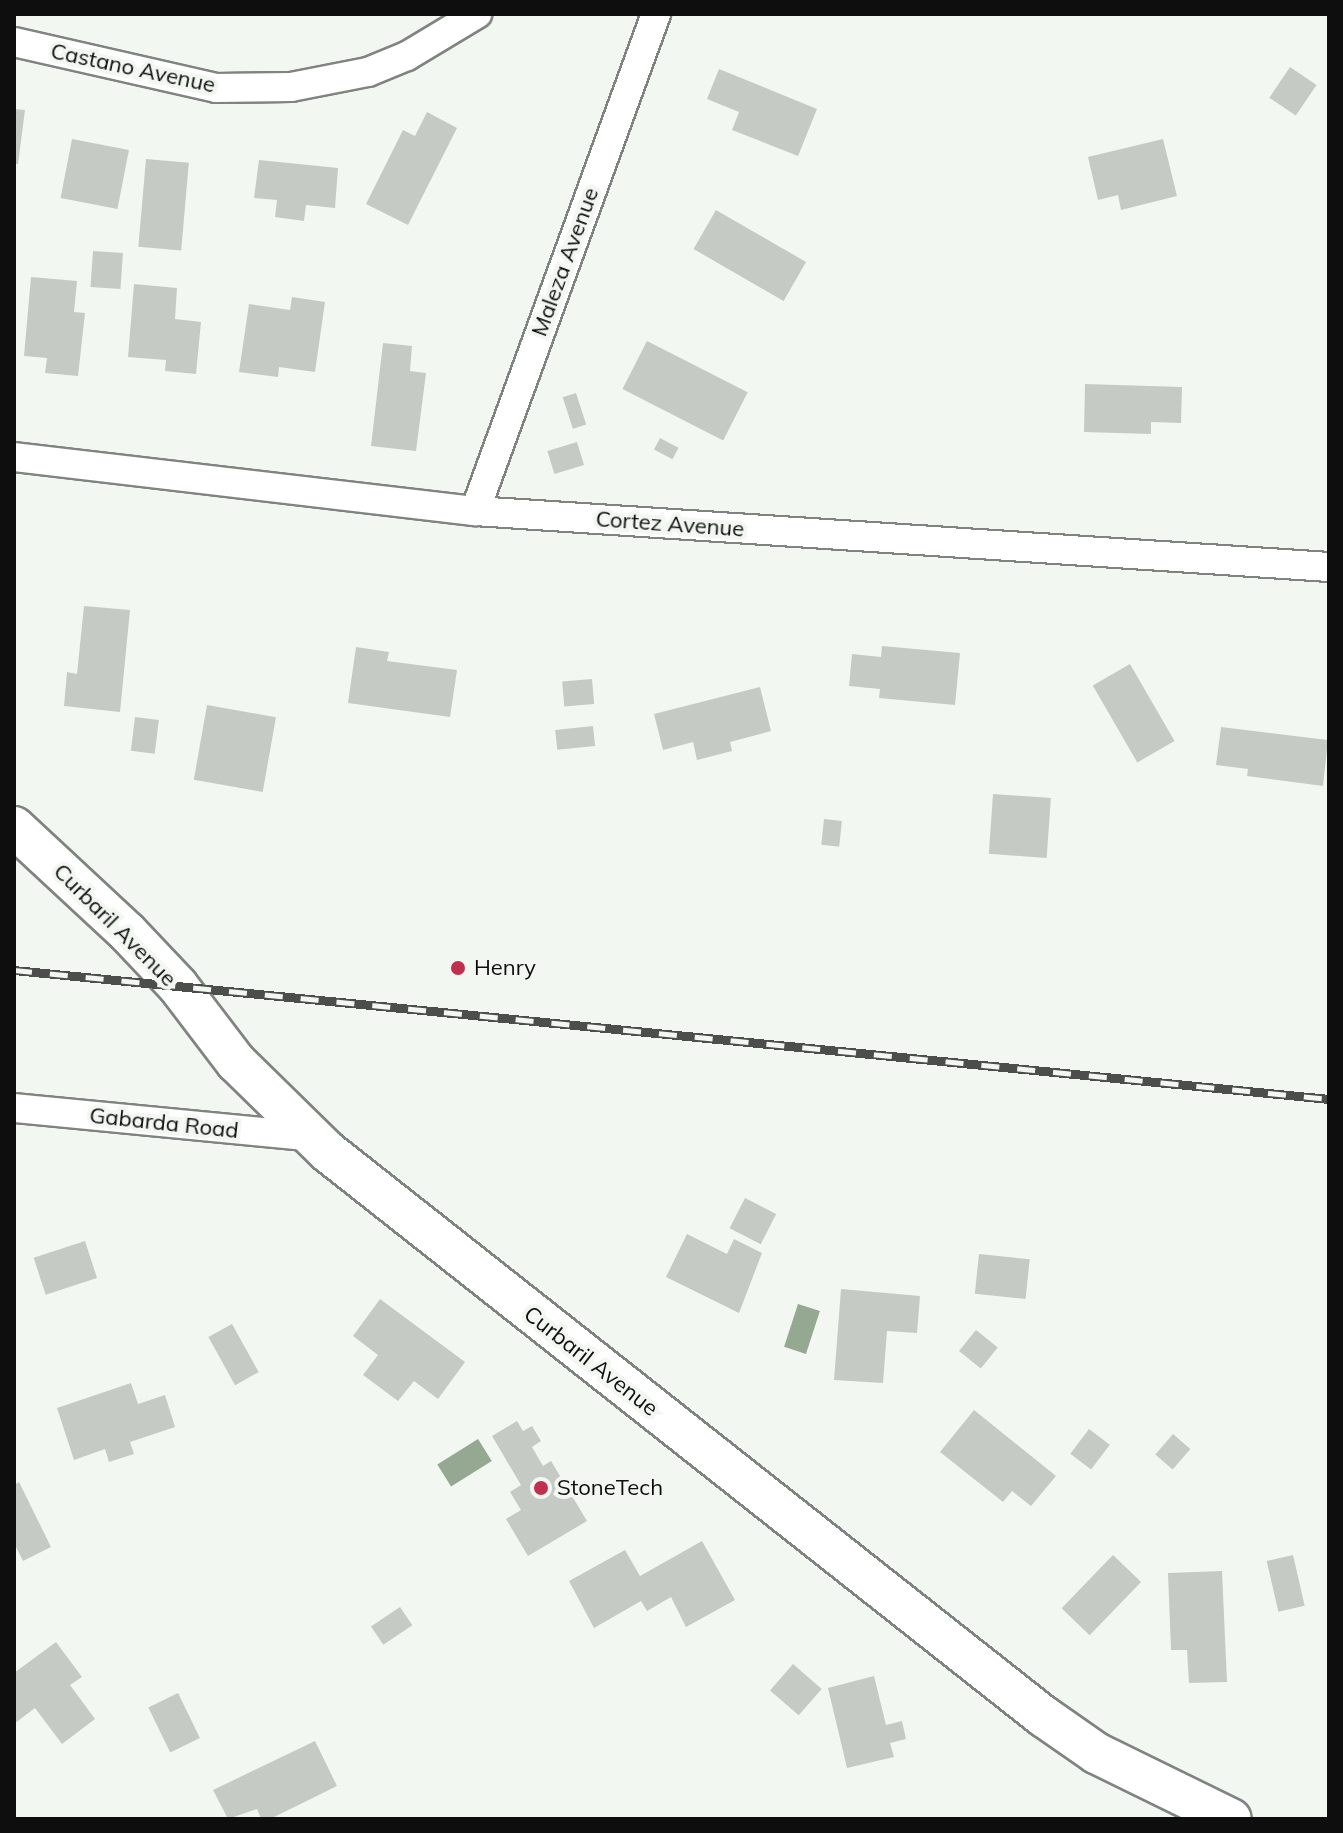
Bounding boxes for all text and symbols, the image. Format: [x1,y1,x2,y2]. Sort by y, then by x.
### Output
street label: Castano Avenue [48,38,218,98]
street label: Maleza Avenue [526,184,604,340]
street label: Cortez Avenue [595,506,745,542]
street label: Curbaril Avenue [48,858,182,992]
place label: Henry [474,955,536,981]
marker: Henry [449,959,467,977]
street label: Gabarda Road [88,1102,240,1144]
street label: Curbaril Avenue [519,1301,663,1421]
place label: StoneTech [557,1475,663,1501]
marker: StoneTech [532,1479,550,1497]

